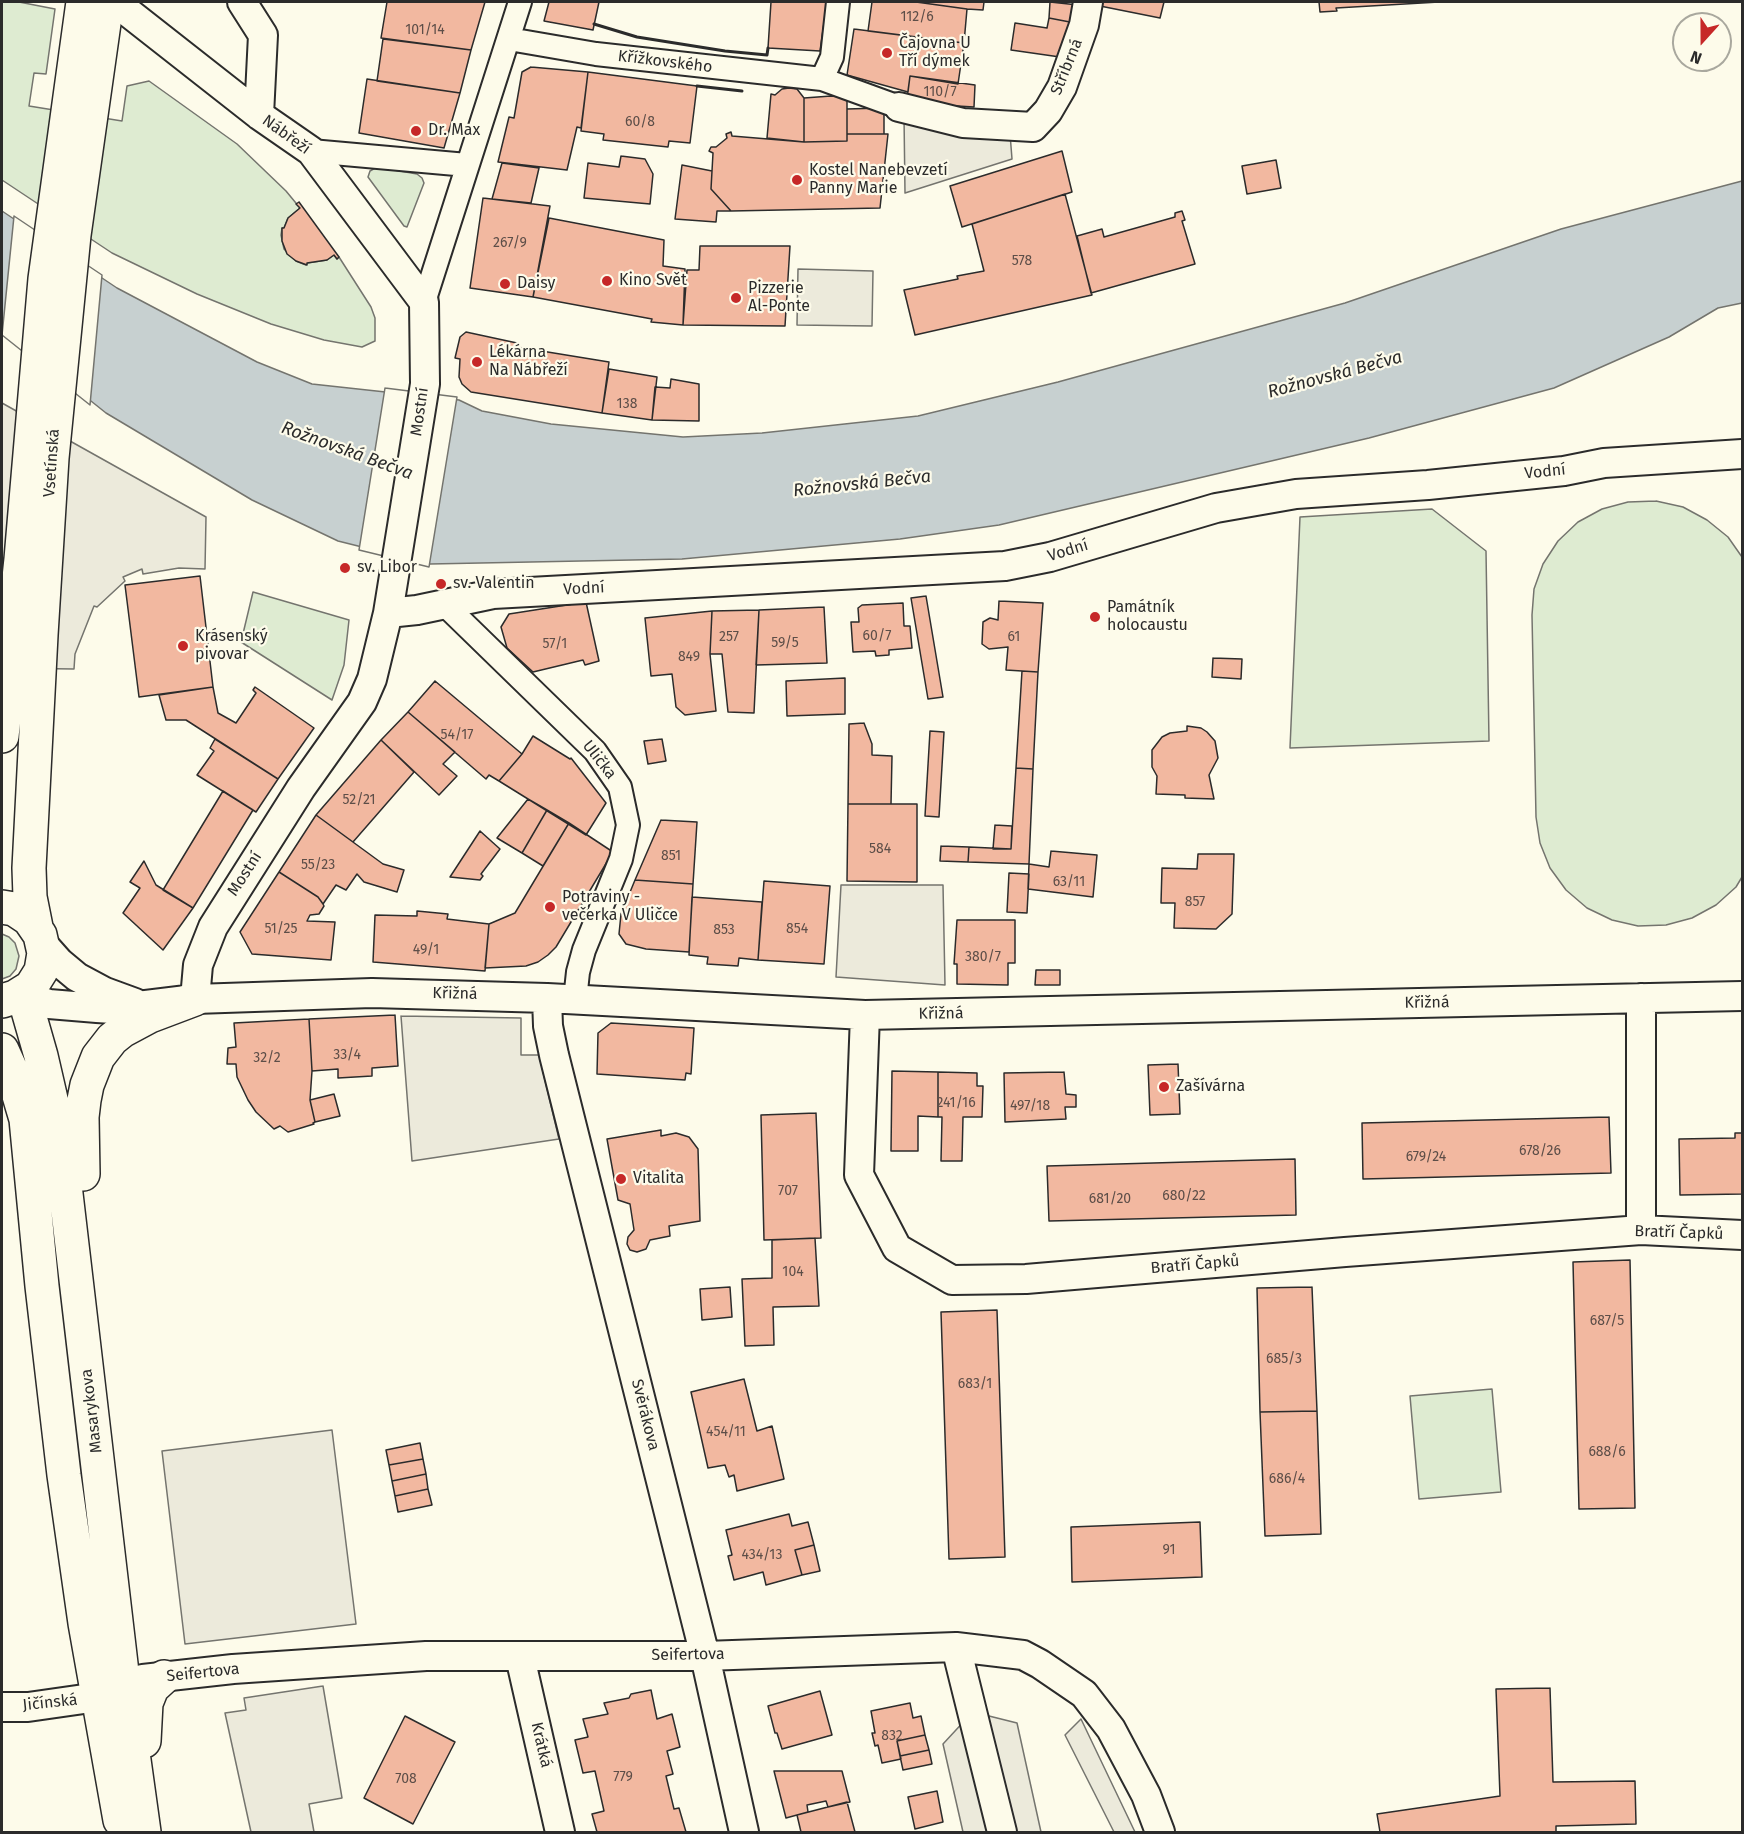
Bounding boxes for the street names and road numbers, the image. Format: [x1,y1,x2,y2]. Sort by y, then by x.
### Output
street label: Stříbrná [1047,36,1087,98]
street label: Křížkovského [617,47,713,77]
street label: Nábřeží [258,111,314,159]
street label: Mostní [407,386,433,438]
street label: Vsetínská [40,428,64,498]
street label: Vodní [1523,460,1567,484]
street label: Vodní [1045,536,1091,566]
street label: Vodní [563,578,605,600]
street label: Ulička [578,737,620,783]
street label: Mostní [224,848,266,900]
street label: Křižná [432,984,478,1004]
street label: Křižná [1404,993,1450,1013]
street label: Křižná [918,1004,964,1024]
street label: Bratří Čapků [1634,1222,1724,1244]
street label: Bratří Čapků [1150,1252,1240,1278]
street label: Masarykova [77,1368,107,1454]
street label: Svěrákova [627,1377,663,1453]
street label: Seifertova [651,1645,725,1665]
street label: Seifertova [166,1660,240,1686]
street label: Jičínská [22,1691,78,1715]
street label: Krátká [526,1720,556,1770]

